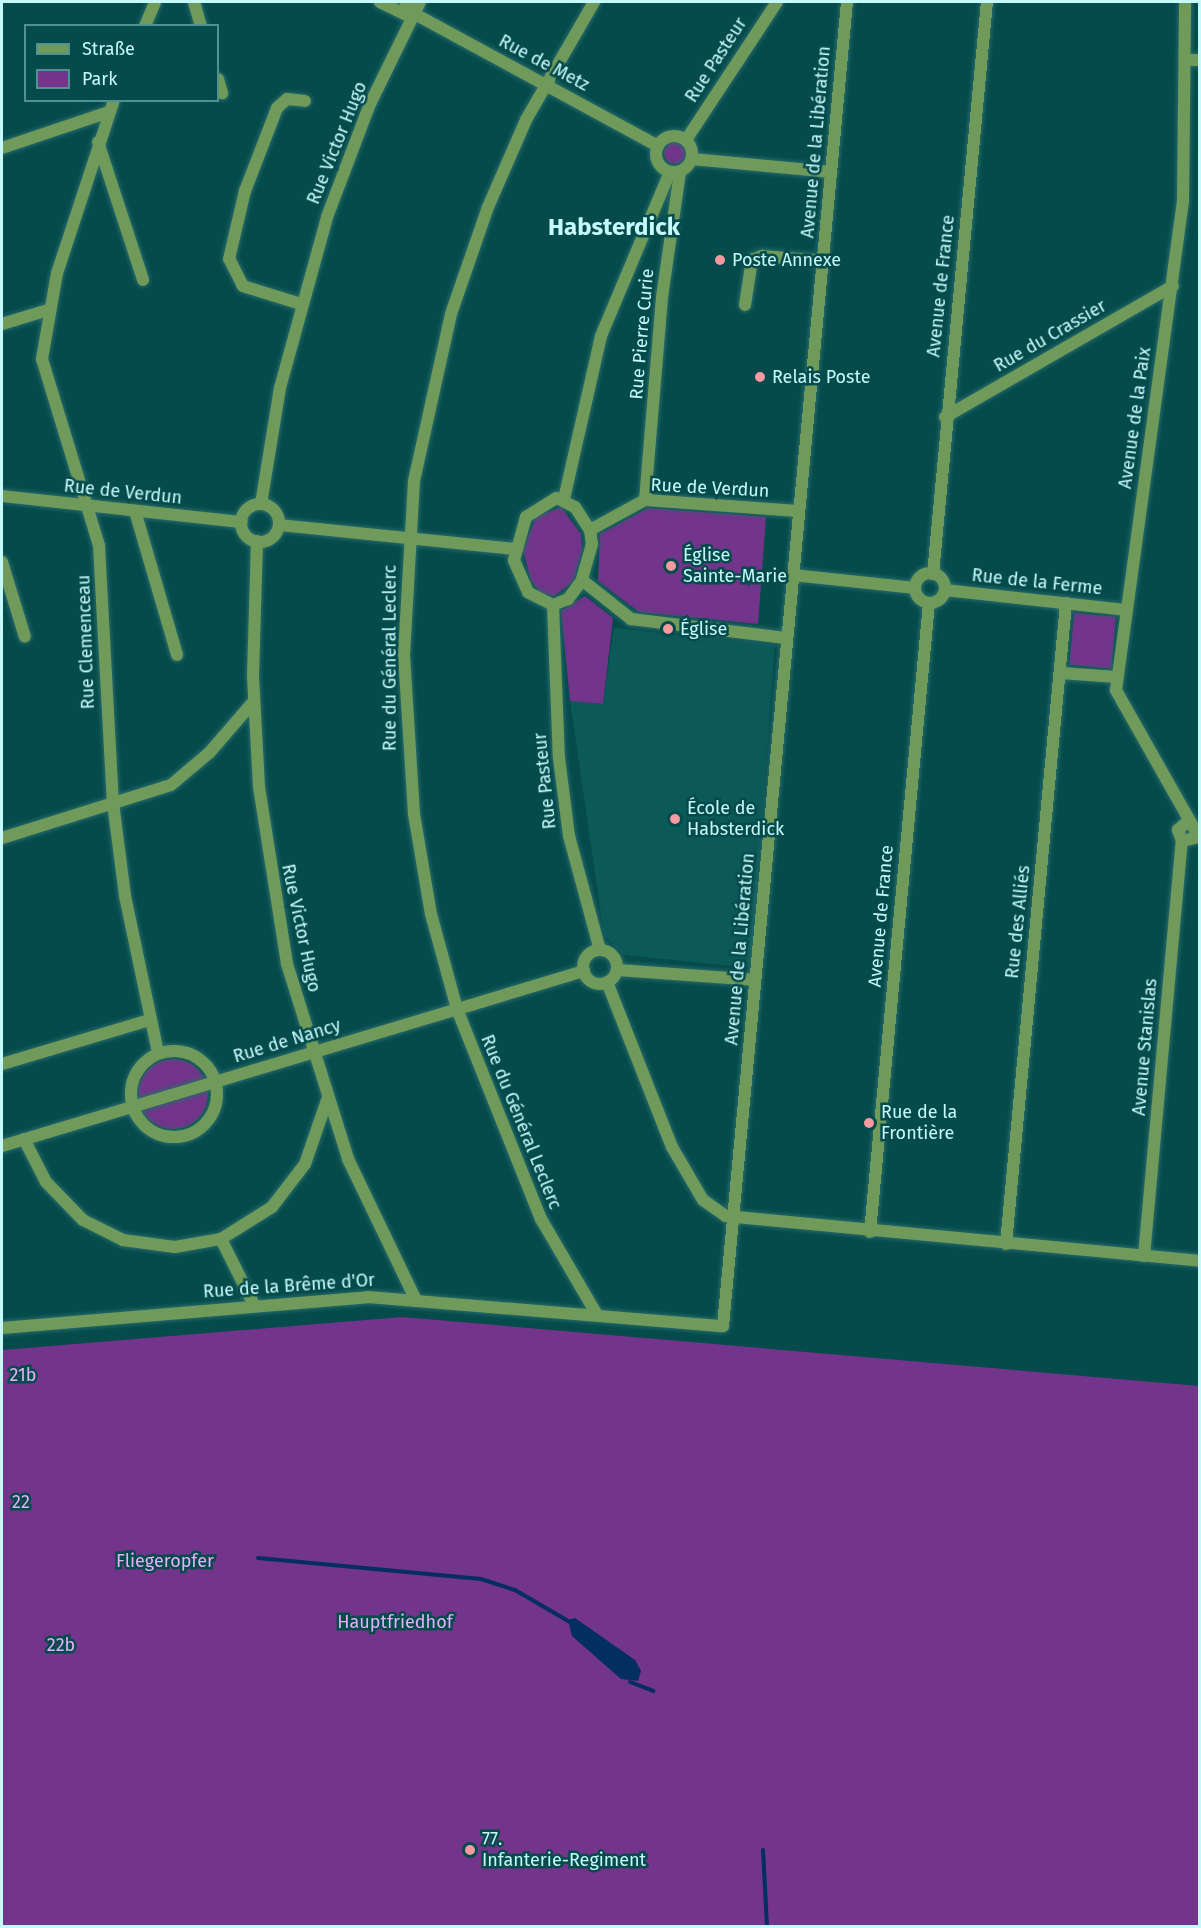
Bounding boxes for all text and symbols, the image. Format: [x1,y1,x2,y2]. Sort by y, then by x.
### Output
street label: Rue Pasteur [681,13,751,107]
legend [24,24,219,102]
street label: Rue de Metz [495,30,593,96]
text: Straße [82,38,135,60]
street label: Avenue de la Libération [797,45,835,239]
text: Park [82,68,117,90]
street label: Rue Victor Hugo [303,79,371,207]
district label: Habsterdick [548,214,680,242]
street label: Avenue de France [923,214,959,358]
place label: Poste Annexe [732,249,841,271]
marker: Poste Annexe [713,253,727,267]
street label: Rue Pierre Curie [626,268,658,400]
street label: Rue du Crassier [990,295,1110,377]
street label: Avenue de la Paix [1114,346,1156,490]
place label: Relais Poste [772,366,871,388]
marker: Relais Poste [753,370,767,384]
street label: Rue de Verdun [650,474,770,502]
street label: Rue de Verdun [63,475,183,509]
place label: Église Sainte-Marie [683,545,787,588]
marker: Église Sainte-Marie [664,559,678,573]
street label: Rue de la Ferme [971,564,1103,600]
street label: Rue du Général Leclerc [379,565,401,751]
street label: Rue Clemenceau [73,574,99,710]
place label: Église [680,618,727,640]
marker: Église [661,622,675,636]
street label: Rue Pasteur [529,732,561,830]
place label: École de Habsterdick [687,798,784,840]
marker: École de Habsterdick [668,812,682,826]
street label: Avenue de France [864,844,898,988]
street label: Avenue de la Libération [721,852,759,1046]
street label: Rue Victor Hugo [277,862,325,994]
street label: Rue des Alliés [1001,864,1035,980]
street label: Avenue Stanislas [1128,977,1162,1117]
street label: Rue de Nancy [231,1014,343,1068]
street label: Rue du Général Leclerc [476,1032,566,1212]
place label: Rue de la Frontière [881,1102,957,1144]
marker: Rue de la Frontière [862,1116,876,1130]
street label: Rue de la Brême d'Or [202,1269,376,1303]
park label: 21b [10,1364,36,1386]
park label: 22 [12,1491,30,1513]
park label: Fliegeropfer [116,1550,214,1572]
park label: Hauptfriedhof [337,1611,453,1633]
park label: 22b [47,1634,75,1656]
place label: 77. Infanterie-Regiment [482,1829,646,1872]
marker: 77. Infanterie-Regiment [463,1843,477,1857]

